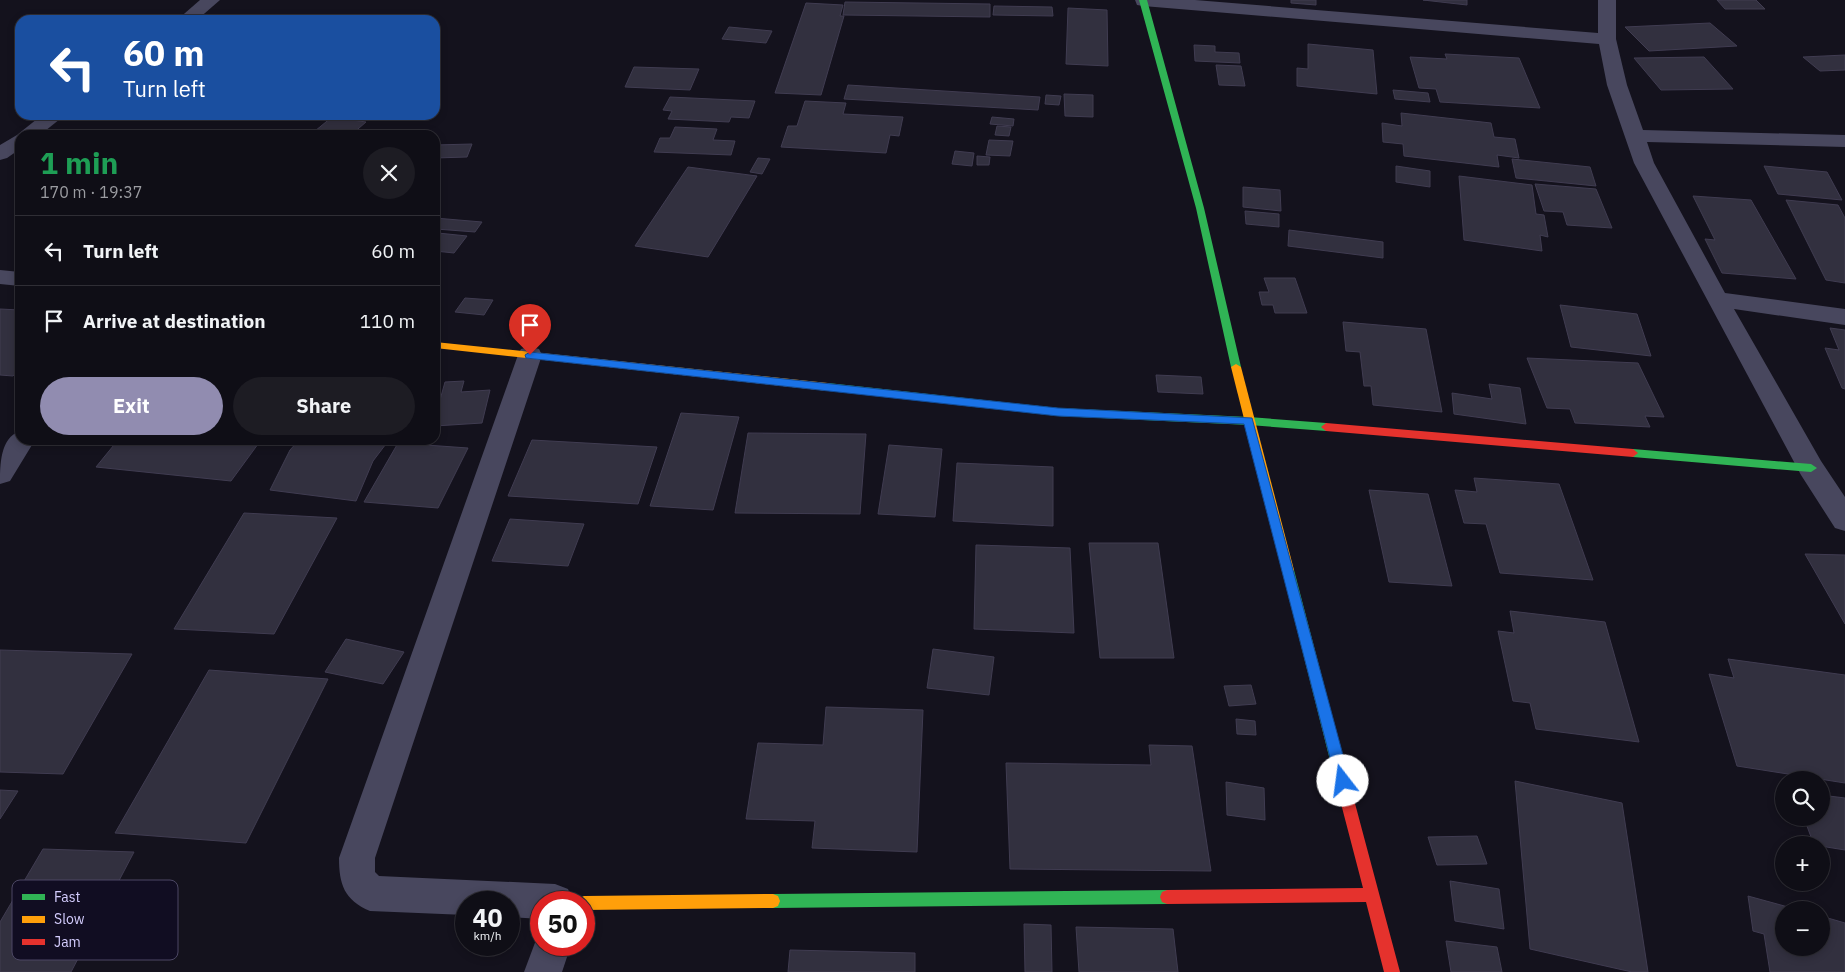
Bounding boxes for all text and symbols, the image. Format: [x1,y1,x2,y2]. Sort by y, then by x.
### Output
text: 60 m [123,30,205,76]
icon: left [40,35,105,100]
text: Turn left [123,74,206,103]
text: 1 min [40,143,118,182]
button: close [363,147,415,199]
text: 170 m · 19:37 [40,182,142,202]
icon: left [40,237,68,265]
text: Turn left [83,239,159,263]
text: 60 m [371,239,415,263]
pin [509,304,551,355]
icon: arrive [40,307,68,335]
text: Arrive at destination [83,309,266,333]
text: 110 m [360,309,415,333]
icon: arrive [516,311,544,339]
button: Exit [40,377,223,435]
button: Share [233,377,415,435]
position arrow [1316,754,1368,806]
map controls [1775,771,1830,956]
button: search [1775,771,1830,826]
button: + [1775,836,1830,891]
legend [12,880,178,960]
text: Fast [54,888,80,906]
speed limit sign: 50 [530,891,595,956]
text: 40 [472,901,503,934]
button: − [1775,901,1830,956]
text: Slow [54,910,85,928]
text: km/h [473,928,502,943]
text: Jam [54,933,81,951]

